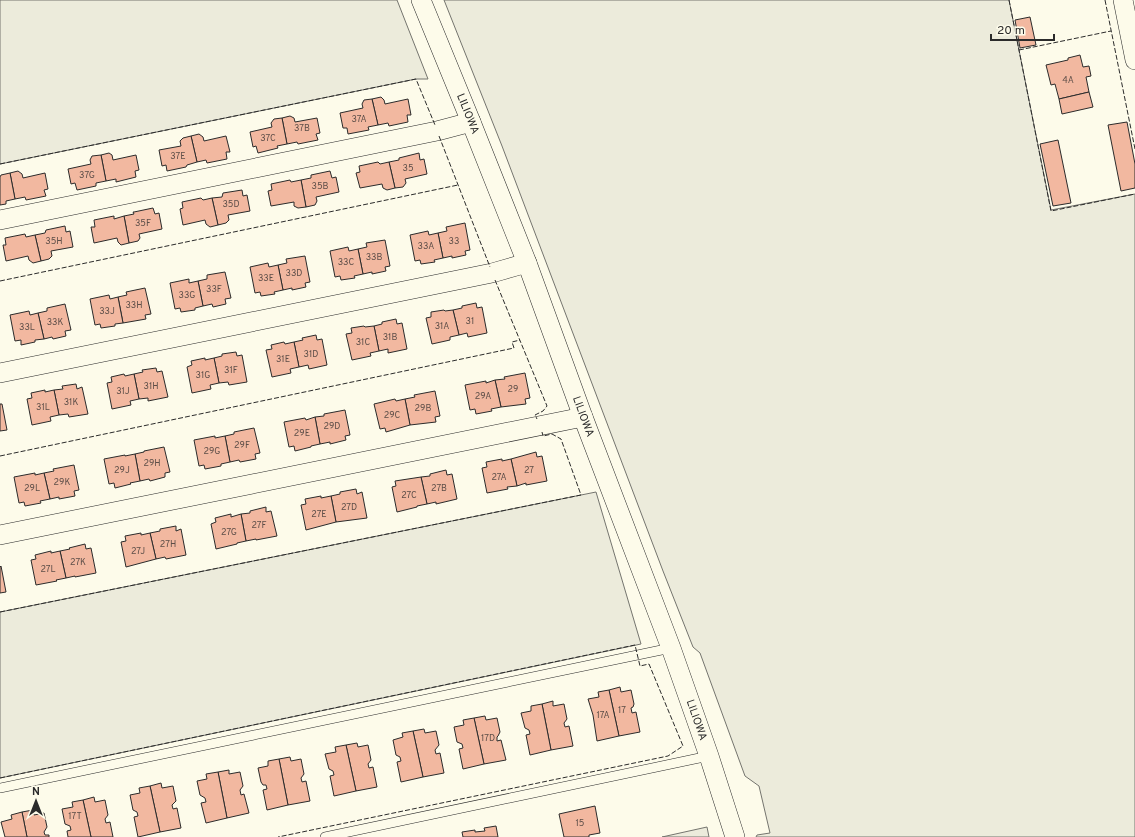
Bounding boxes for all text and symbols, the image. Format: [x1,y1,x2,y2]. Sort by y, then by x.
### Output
scale bar [991,16,1054,42]
text: 20 m [997,23,1025,39]
house number: 4A [1062,75,1074,86]
street label: LILIOWA [453,92,482,136]
house number: 37A [351,114,367,125]
house number: 37B [294,123,310,134]
house number: 37C [260,133,276,144]
house number: 37E [170,151,186,162]
house number: 35 [402,163,414,174]
house number: 37G [79,170,95,181]
house number: 35B [312,181,329,192]
house number: 35D [222,199,240,210]
house number: 35F [135,218,151,229]
house number: 35H [45,236,63,247]
house number: 33 [449,236,459,247]
house number: 33A [418,241,434,252]
house number: 33B [366,252,382,263]
house number: 33C [338,257,354,268]
house number: 33D [286,268,302,279]
house number: 33E [258,273,274,284]
house number: 33F [206,284,222,295]
house number: 33G [179,290,195,301]
house number: 33H [125,300,143,311]
house number: 33J [99,306,115,317]
house number: 31 [466,316,474,327]
house number: 33K [47,317,63,328]
house number: 31A [435,321,449,332]
house number: 33L [19,322,35,333]
house number: 31B [383,332,397,343]
house number: 31C [356,337,370,348]
house number: 31D [304,349,318,360]
house number: 31E [276,354,290,365]
house number: 31F [224,365,238,376]
house number: 31G [196,370,210,381]
house number: 31H [143,381,159,392]
house number: 29 [508,384,518,395]
house number: 31J [116,386,130,397]
house number: 29A [475,391,491,402]
street label: LILIOWA [569,394,597,439]
house number: 31K [64,397,78,408]
house number: 31L [36,402,50,413]
house number: 29B [415,403,431,414]
house number: 29C [384,410,401,421]
house number: 29D [323,421,341,432]
house number: 29E [294,428,310,439]
house number: 29F [234,440,250,451]
house number: 29G [203,446,221,457]
house number: 29H [143,458,161,469]
house number: 29J [114,465,130,476]
house number: 27 [524,465,534,476]
house number: 27A [491,472,507,483]
house number: 29K [54,477,70,488]
house number: 29L [24,483,40,494]
house number: 27B [431,483,447,494]
house number: 27C [401,490,417,501]
house number: 27D [341,502,357,513]
house number: 27E [311,509,327,520]
house number: 27F [251,520,267,531]
house number: 27G [221,527,237,538]
house number: 27H [160,539,176,550]
house number: 27J [131,546,145,557]
house number: 27K [70,557,86,568]
house number: 27L [40,564,56,575]
street label: LILIOWA [683,698,710,742]
house number: 17 [618,705,626,716]
house number: 17A [596,710,610,721]
house number: 17D [481,733,495,744]
north arrow [16,781,56,821]
text: N [32,785,40,799]
house number: 17T [68,811,82,822]
house number: 15 [576,818,584,829]

